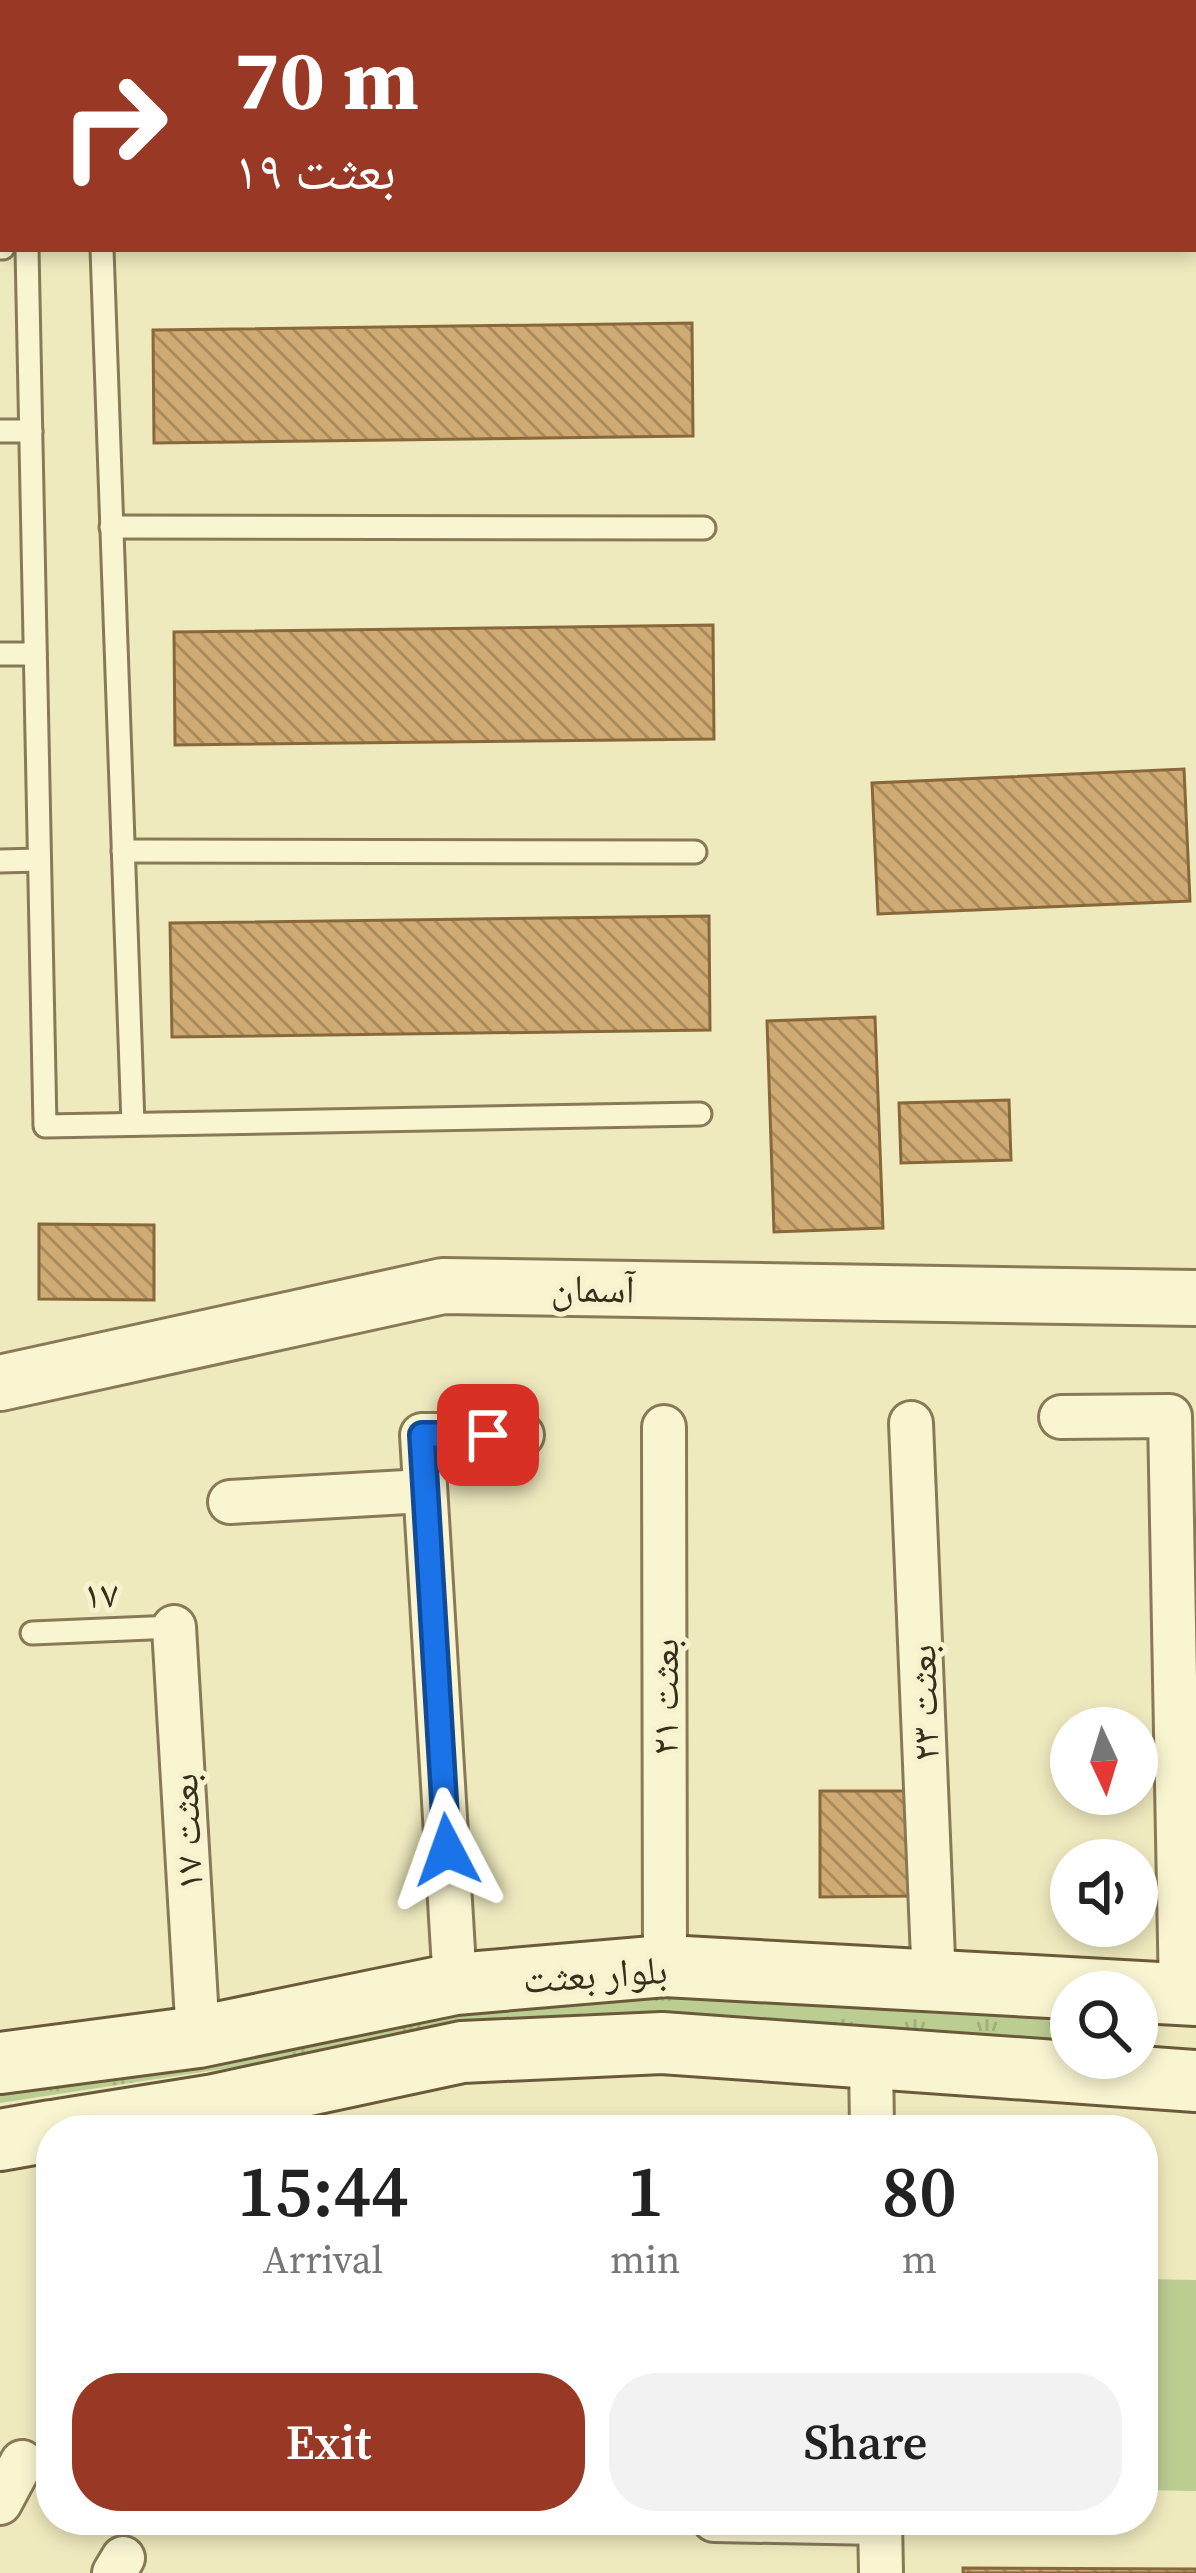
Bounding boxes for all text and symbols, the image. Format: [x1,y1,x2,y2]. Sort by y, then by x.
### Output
text: 70 m [234,22,419,137]
icon: right [36,48,192,204]
text: بعثت ۱۹ [234,133,396,207]
street label: آسمان [551,1261,636,1316]
pin [437,1384,539,1486]
icon: arrive [455,1402,521,1468]
street label: ۱۷ [83,1567,119,1622]
street label: ۲۱ بعثت [638,1639,691,1755]
street label: ۲۳ بعثت [895,1644,952,1762]
north arrow [1050,1707,1158,1815]
map controls [1050,1707,1158,2079]
street label: بعثت ۱۷ [157,1772,216,1892]
position arrow [384,1787,510,1913]
button: sound [1050,1839,1158,1947]
street label: بلوار بعثت [521,1943,669,2006]
button: search [1050,1971,1158,2079]
text: 15:44 [237,2141,409,2240]
text: 1 [627,2141,664,2240]
text: 80 [882,2141,957,2240]
text: Arrival [263,2233,383,2286]
text: min [610,2233,680,2286]
text: m [902,2233,937,2286]
button: Exit [72,2373,585,2511]
button: Share [609,2373,1122,2511]

